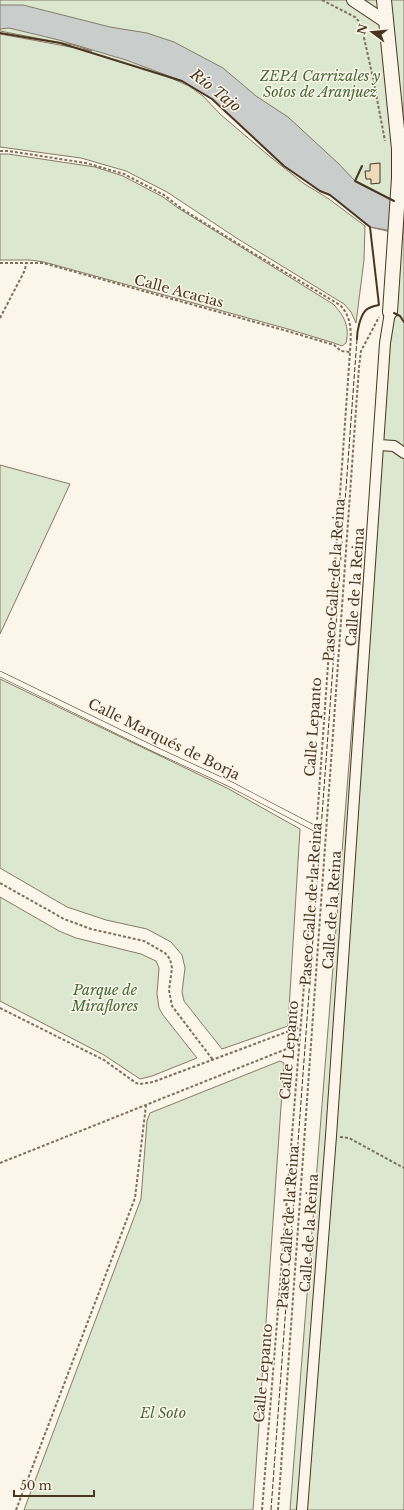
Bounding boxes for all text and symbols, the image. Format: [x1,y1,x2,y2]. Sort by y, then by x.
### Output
north arrow [352,12,392,52]
text: N [354,22,371,36]
water label: Río Tajo [186,64,245,116]
park label: ZEPA Carrizales y Sotos de Aranjuez [259,67,381,101]
street label: Calle Acacias [132,270,226,312]
street label: Paseo Calle de la Reina [319,497,349,662]
street label: Calle de la Reina [342,527,368,647]
street label: Calle Lepanto [301,677,325,777]
street label: Calle Marqués de Borja [85,694,243,784]
street label: Paseo Calle de la Reina [296,821,326,986]
street label: Calle de la Reina [319,850,345,970]
park label: Parque de Miraflores [71,981,138,1015]
street label: Calle Lepanto [276,1000,302,1100]
street label: Paseo Calle de la Reina [273,1144,303,1309]
street label: Calle de la Reina [296,1173,322,1293]
street label: Calle Lepanto [250,1323,276,1423]
park label: El Soto [139,1404,186,1422]
scale bar [14,1472,94,1498]
text: 50 m [20,1478,52,1493]

